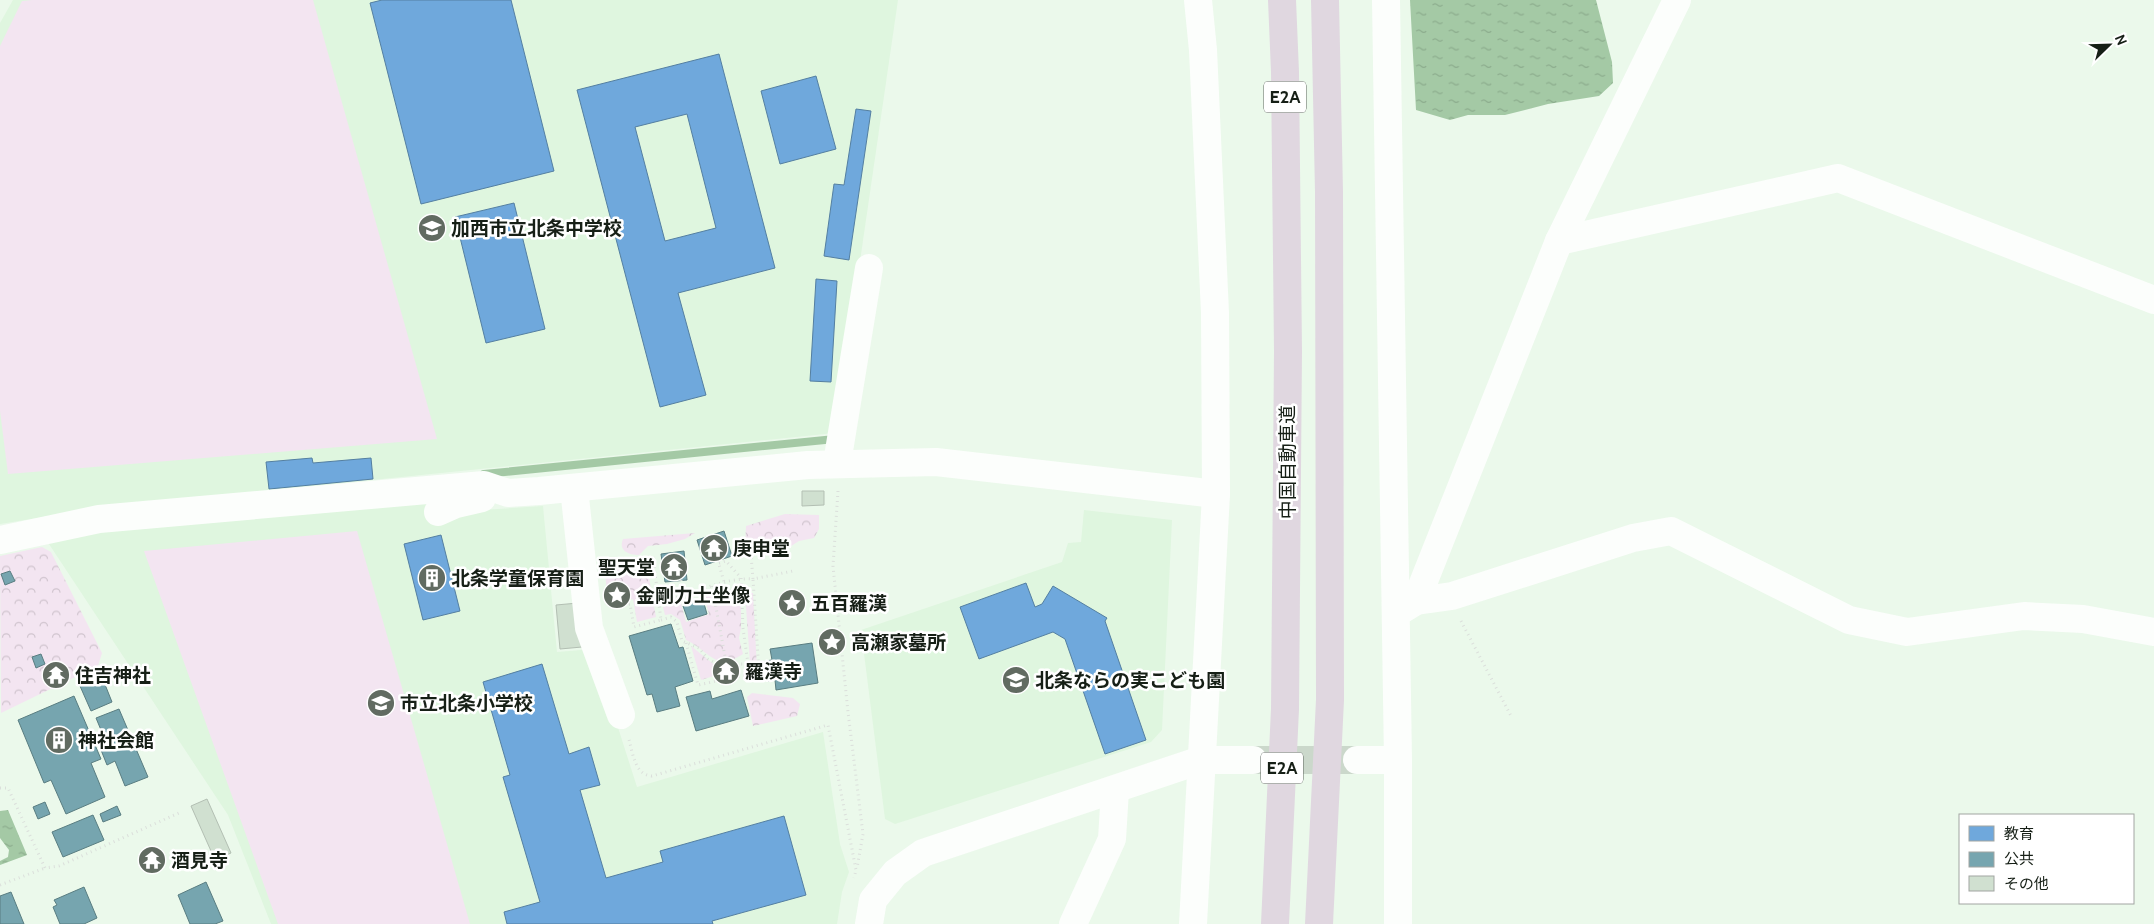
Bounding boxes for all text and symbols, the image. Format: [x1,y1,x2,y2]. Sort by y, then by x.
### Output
north arrow [2084,20,2134,70]
text: N [2111,32,2131,48]
road number: E2A [1264,81,1306,112]
school or university icon: 加西市立北条中学校 [417,213,447,243]
place label: 加西市立北条中学校 [451,217,622,240]
street label: 中国自動車道 [1276,405,1299,519]
temple icon: 庚申堂 [699,533,729,563]
place label: 庚申堂 [733,537,790,560]
temple icon: 聖天堂 [659,552,689,582]
place label: 聖天堂 [598,556,655,579]
building icon: 北条学童保育園 [417,563,447,593]
place label: 北条学童保育園 [451,567,584,590]
place icon: 金剛力士坐像 [602,580,632,610]
place label: 金剛力士坐像 [636,584,750,607]
place icon: 五百羅漢 [777,588,807,618]
place label: 五百羅漢 [811,592,887,615]
place icon: 高瀬家墓所 [817,627,847,657]
place label: 高瀬家墓所 [851,631,946,654]
temple icon: 羅漢寺 [711,656,741,686]
temple icon: 住吉神社 [41,660,71,690]
place label: 羅漢寺 [745,660,802,683]
place label: 住吉神社 [75,664,151,687]
school or university icon: 北条ならの実こども園 [1001,665,1031,695]
place label: 北条ならの実こども園 [1035,669,1225,692]
school or university icon: 市立北条小学校 [366,688,396,718]
place label: 市立北条小学校 [400,692,533,715]
building icon: 神社会館 [44,725,74,755]
place label: 神社会館 [78,729,154,752]
road number: E2A [1261,752,1303,784]
legend [1959,814,2134,904]
text: 教育 [2004,825,2034,843]
temple icon: 酒見寺 [137,845,167,875]
place label: 酒見寺 [171,849,228,872]
text: 公共 [2004,850,2034,868]
text: その他 [2004,875,2049,893]

